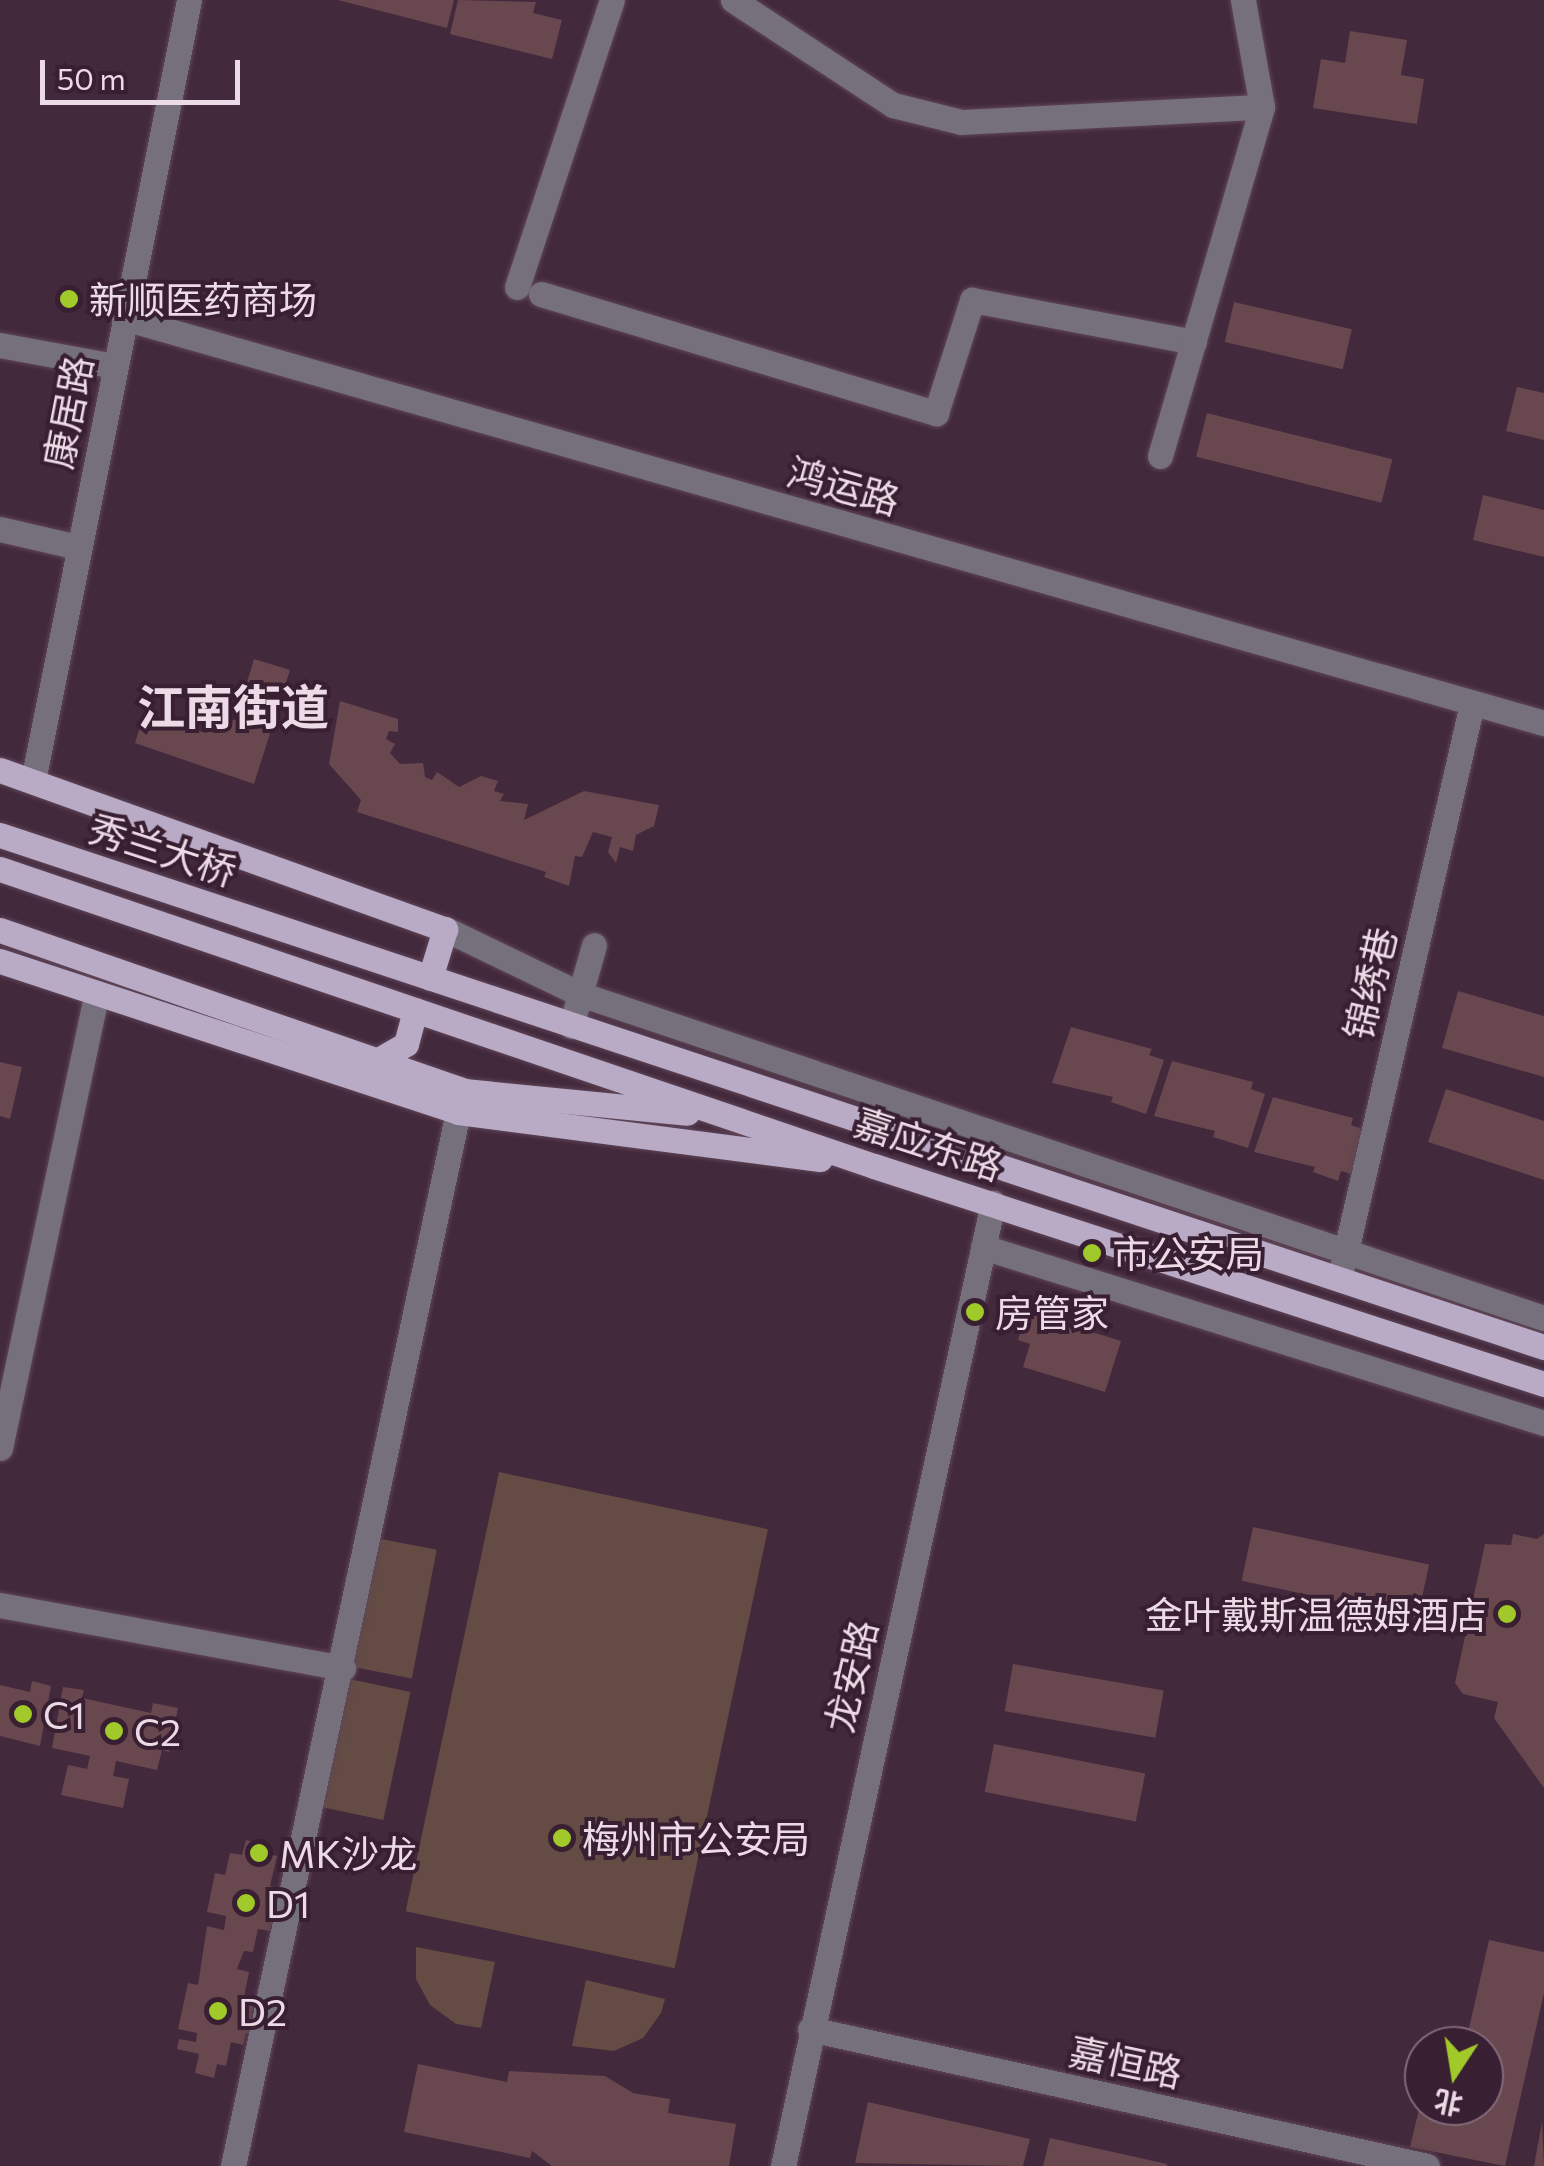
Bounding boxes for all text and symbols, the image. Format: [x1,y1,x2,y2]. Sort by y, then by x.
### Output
scale bar [45,40,245,102]
text: 50 m [57,59,126,96]
place label: 新顺医药商场 [89,276,317,322]
marker: 新顺医药商场 [58,288,80,310]
street label: 康居路 [34,352,100,472]
street label: 鸿运路 [783,447,905,523]
district label: 江南街道 [137,677,329,735]
street label: 秀兰大桥 [84,804,242,894]
street label: 锦绣巷 [1334,922,1404,1044]
street label: 嘉应东路 [850,1098,1008,1188]
place label: 市公安局 [1112,1230,1264,1276]
marker: 市公安局 [1081,1242,1103,1264]
place label: 房管家 [995,1289,1109,1335]
marker: 房管家 [964,1301,986,1323]
place label: 金叶戴斯温德姆酒店 [1145,1591,1487,1637]
marker: 金叶戴斯温德姆酒店 [1496,1603,1518,1625]
street label: 龙安路 [815,1615,885,1737]
place label: C1 [43,1691,85,1737]
marker: C1 [12,1703,34,1725]
place label: C2 [134,1708,181,1754]
marker: C2 [103,1720,125,1742]
place label: 梅州市公安局 [582,1815,810,1861]
marker: 梅州市公安局 [551,1827,573,1849]
place label: MK沙龙 [279,1830,417,1876]
marker: MK沙龙 [248,1842,270,1864]
place label: D1 [266,1880,310,1926]
marker: D1 [235,1892,257,1914]
place label: D2 [238,1988,287,2034]
marker: D2 [207,2000,229,2022]
north arrow [1404,2026,1504,2126]
street label: 嘉恒路 [1066,2027,1186,2095]
text: 北 [1431,2084,1465,2123]

